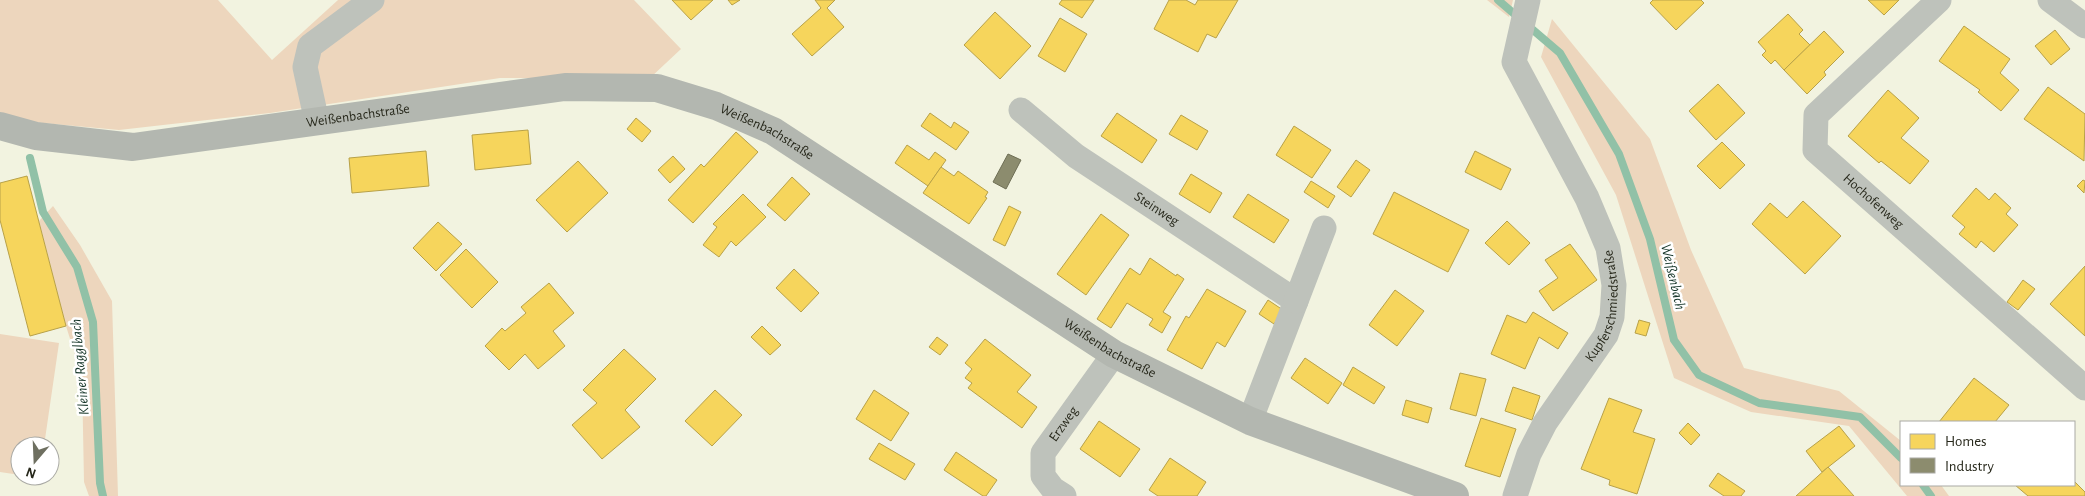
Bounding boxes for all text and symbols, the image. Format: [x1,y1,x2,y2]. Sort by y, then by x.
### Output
street label: Weißenbachstraße [305,102,411,130]
street label: Weißenbachstraße [718,102,816,163]
street label: Hochofenweg [1840,171,1906,232]
street label: Steinweg [1132,189,1181,229]
water label: Weißenbach [1658,243,1688,311]
street label: Kupferschmiedstraße [1583,249,1621,364]
street label: Weißenbachstraße [1061,316,1158,380]
water label: Kleiner Ragglbach [68,318,92,416]
street label: Erzweg [1047,404,1081,444]
legend [1900,421,2075,486]
text: Homes [1945,434,1987,449]
north arrow [10,436,60,486]
text: Industry [1945,459,1994,474]
text: N [24,464,38,481]

